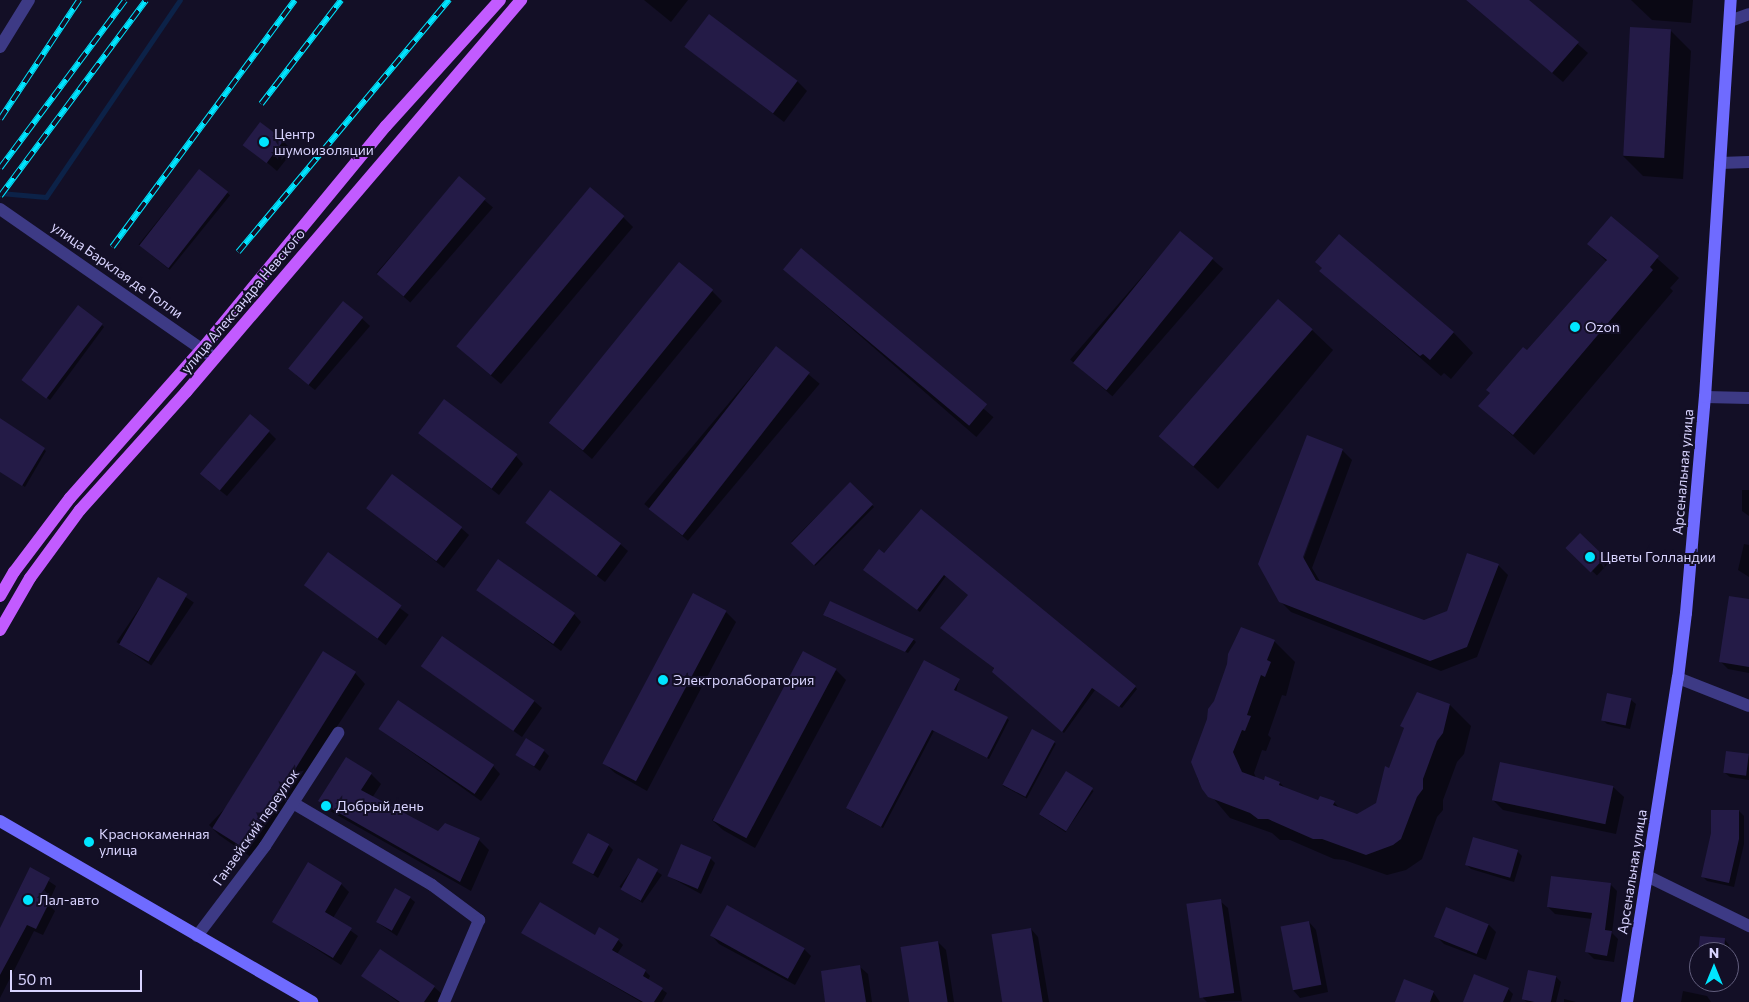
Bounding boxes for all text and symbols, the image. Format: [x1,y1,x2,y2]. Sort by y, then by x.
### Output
place label: Центр шумоизоляции [274,126,374,158]
marker: Центр шумоизоляции [258,136,270,148]
street label: улица Барклая де Толли [48,218,186,322]
street label: улица Александра Невского [177,225,309,377]
place label: Ozon [1585,319,1620,335]
marker: Ozon [1569,321,1581,333]
street label: Арсенальная улица [1669,408,1697,536]
place label: Цветы Голландии [1600,549,1716,565]
marker: Цветы Голландии [1584,551,1596,563]
place label: Электролаборатория [673,672,814,688]
marker: Электролаборатория [657,674,669,686]
street label: Ганзейский переулок [209,765,303,889]
place label: Добрый день [336,798,424,814]
marker: Добрый день [320,800,332,812]
street label: Арсенальная улица [1614,808,1650,936]
place label: Краснокаменная улица [99,826,210,859]
marker: Краснокаменная улица [83,836,95,848]
place label: Лал-авто [38,892,99,908]
marker: Лал-авто [22,894,34,906]
north arrow [1689,942,1739,992]
text: N [1709,944,1719,961]
scale bar [12,960,145,992]
text: 50 m [18,970,52,988]

